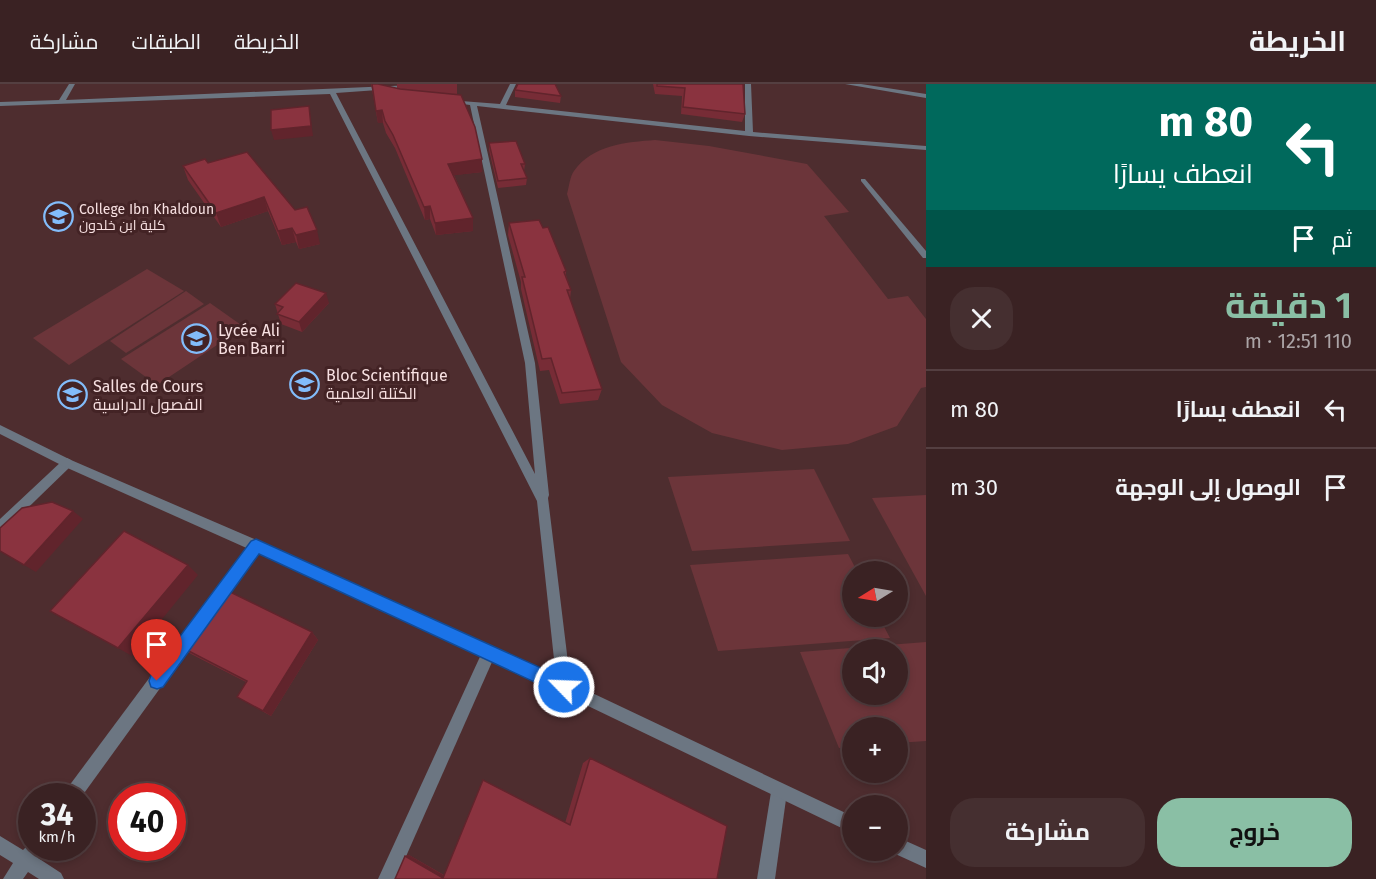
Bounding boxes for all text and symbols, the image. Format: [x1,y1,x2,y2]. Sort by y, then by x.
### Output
text: الخريطة [1249,25,1346,58]
text: مشاركة [30,29,99,55]
text: الطبقات [132,29,201,55]
text: الخريطة [234,29,300,55]
text: 80 m [1159,97,1253,147]
icon: left [1274,108,1352,186]
text: انعطف يسارًا [1113,158,1253,190]
school or university icon: College Ibn Khaldoun كلية ابن خلدون [42,201,74,233]
place label: College Ibn Khaldoun كلية ابن خلدون [79,201,214,234]
icon: arrive [1287,222,1320,255]
text: ثم [1332,226,1352,253]
text: 1 دقيقة [1225,284,1352,328]
button: close [950,287,1013,350]
place label: Lycée Ali Ben Barri [218,321,285,358]
school or university icon: Lycée Ali Ben Barri [181,323,213,355]
text: 110 m · 12:51 [1245,329,1352,353]
place label: Bloc Scientifique الكتلة العلمية [326,366,448,403]
school or university icon: Bloc Scientifique الكتلة العلمية [289,368,321,400]
place label: Salles de Cours الفصول الدراسية [93,377,203,415]
school or university icon: Salles de Cours الفصول الدراسية [56,379,88,411]
icon: left [1319,393,1352,426]
text: 80 m [950,396,999,423]
text: انعطف يسارًا [1176,396,1301,423]
icon: arrive [1319,471,1352,504]
text: 30 m [950,474,998,501]
text: الوصول إلى الوجهة [1115,474,1301,501]
north arrow [842,561,908,627]
map controls [842,561,908,861]
pin [131,619,182,681]
icon: arrive [140,628,173,661]
button: sound [842,639,908,705]
position arrow [532,655,596,719]
button: + [842,717,908,783]
speed limit sign: 40 [108,783,186,861]
button: − [842,795,908,861]
text: 34 [41,797,73,833]
button: مشاركة [950,798,1145,867]
button: خروج [1157,798,1352,867]
text: km/h [38,828,76,846]

